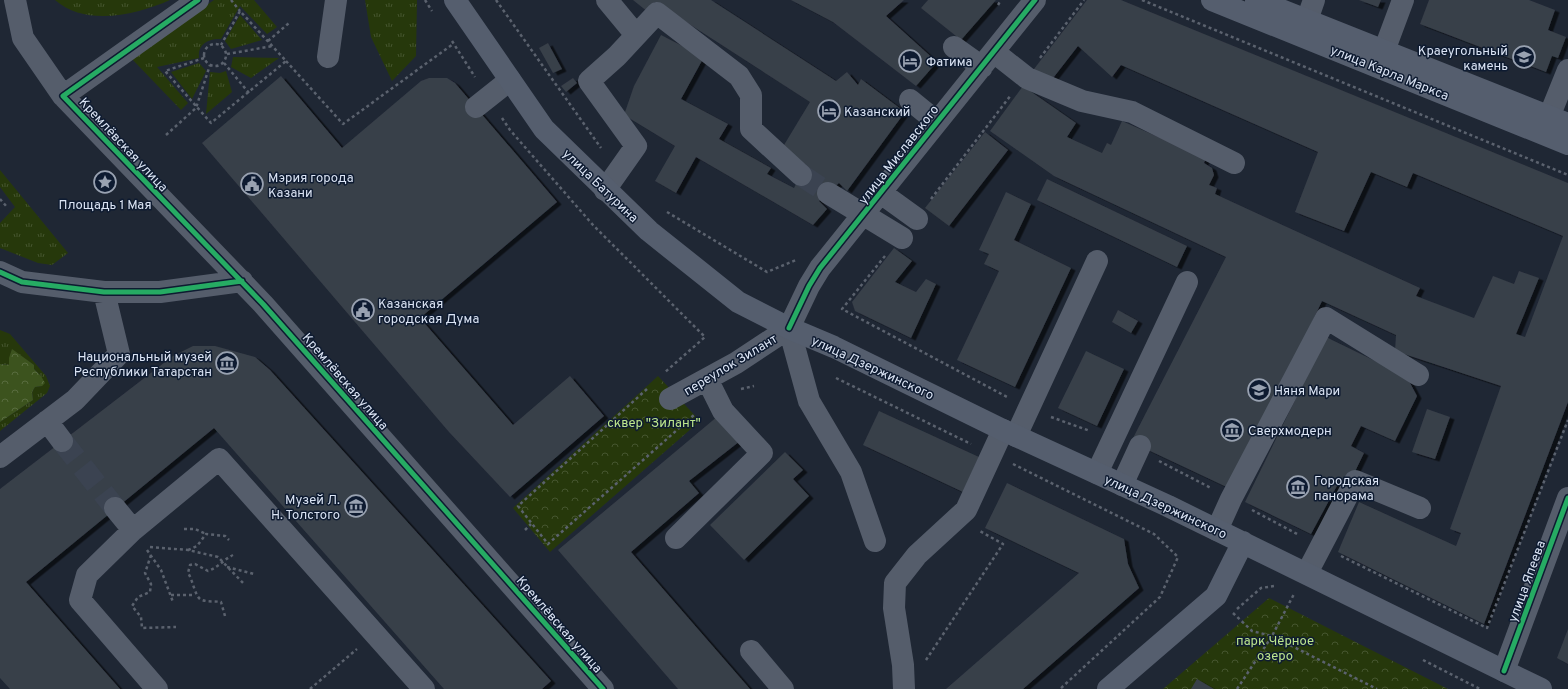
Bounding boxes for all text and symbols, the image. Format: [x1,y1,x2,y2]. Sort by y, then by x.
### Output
street label: улица Карла Маркса [1328,43,1451,105]
place label: Краеугольный камень [1418,44,1508,75]
school or university icon: Краеугольный камень [1511,44,1537,70]
hotel icon: Фатима [897,48,923,74]
place label: Фатима [926,55,972,71]
street label: Кремлёвская улица [75,95,170,196]
hotel icon: Казанский [816,98,842,124]
street label: улица Миславского [856,102,943,208]
place label: Казанский [844,105,910,121]
street label: улица Батурина [559,146,641,227]
place icon: Площадь 1 Мая [92,169,118,195]
public building icon: Мэрия города Казани [239,171,265,197]
place label: Мэрия города Казани [268,171,354,202]
place label: Площадь 1 Мая [58,198,152,214]
public building icon: Казанская городская Дума [350,297,376,323]
place label: Казанская городская Дума [378,297,479,328]
street label: Кремлёвская улица [298,331,391,434]
street label: переулок Зилант [681,331,781,400]
street label: улица Дзержинского [808,333,936,404]
place label: Национальный музей Республики Татарстан [74,350,212,381]
museum icon: Национальный музей Республики Татарстан [214,350,240,376]
school or university icon: Няня Мари [1246,377,1272,403]
place label: Няня Мари [1274,384,1340,400]
park label: сквер "Зилант" [607,416,701,432]
museum icon: Сверхмодерн [1219,417,1245,443]
place label: Сверхмодерн [1248,424,1332,440]
street label: улица Дзержинского [1101,472,1229,543]
museum icon: Городская панорама [1285,474,1311,500]
place label: Городская панорама [1314,474,1379,505]
place label: Музей Л. Н. Толстого [271,493,340,524]
museum icon: Музей Л. Н. Толстого [343,493,369,519]
street label: улица Япеева [1506,539,1550,625]
street label: Кремлёвская улица [512,574,605,677]
park label: парк Чёрное озеро [1236,634,1314,665]

